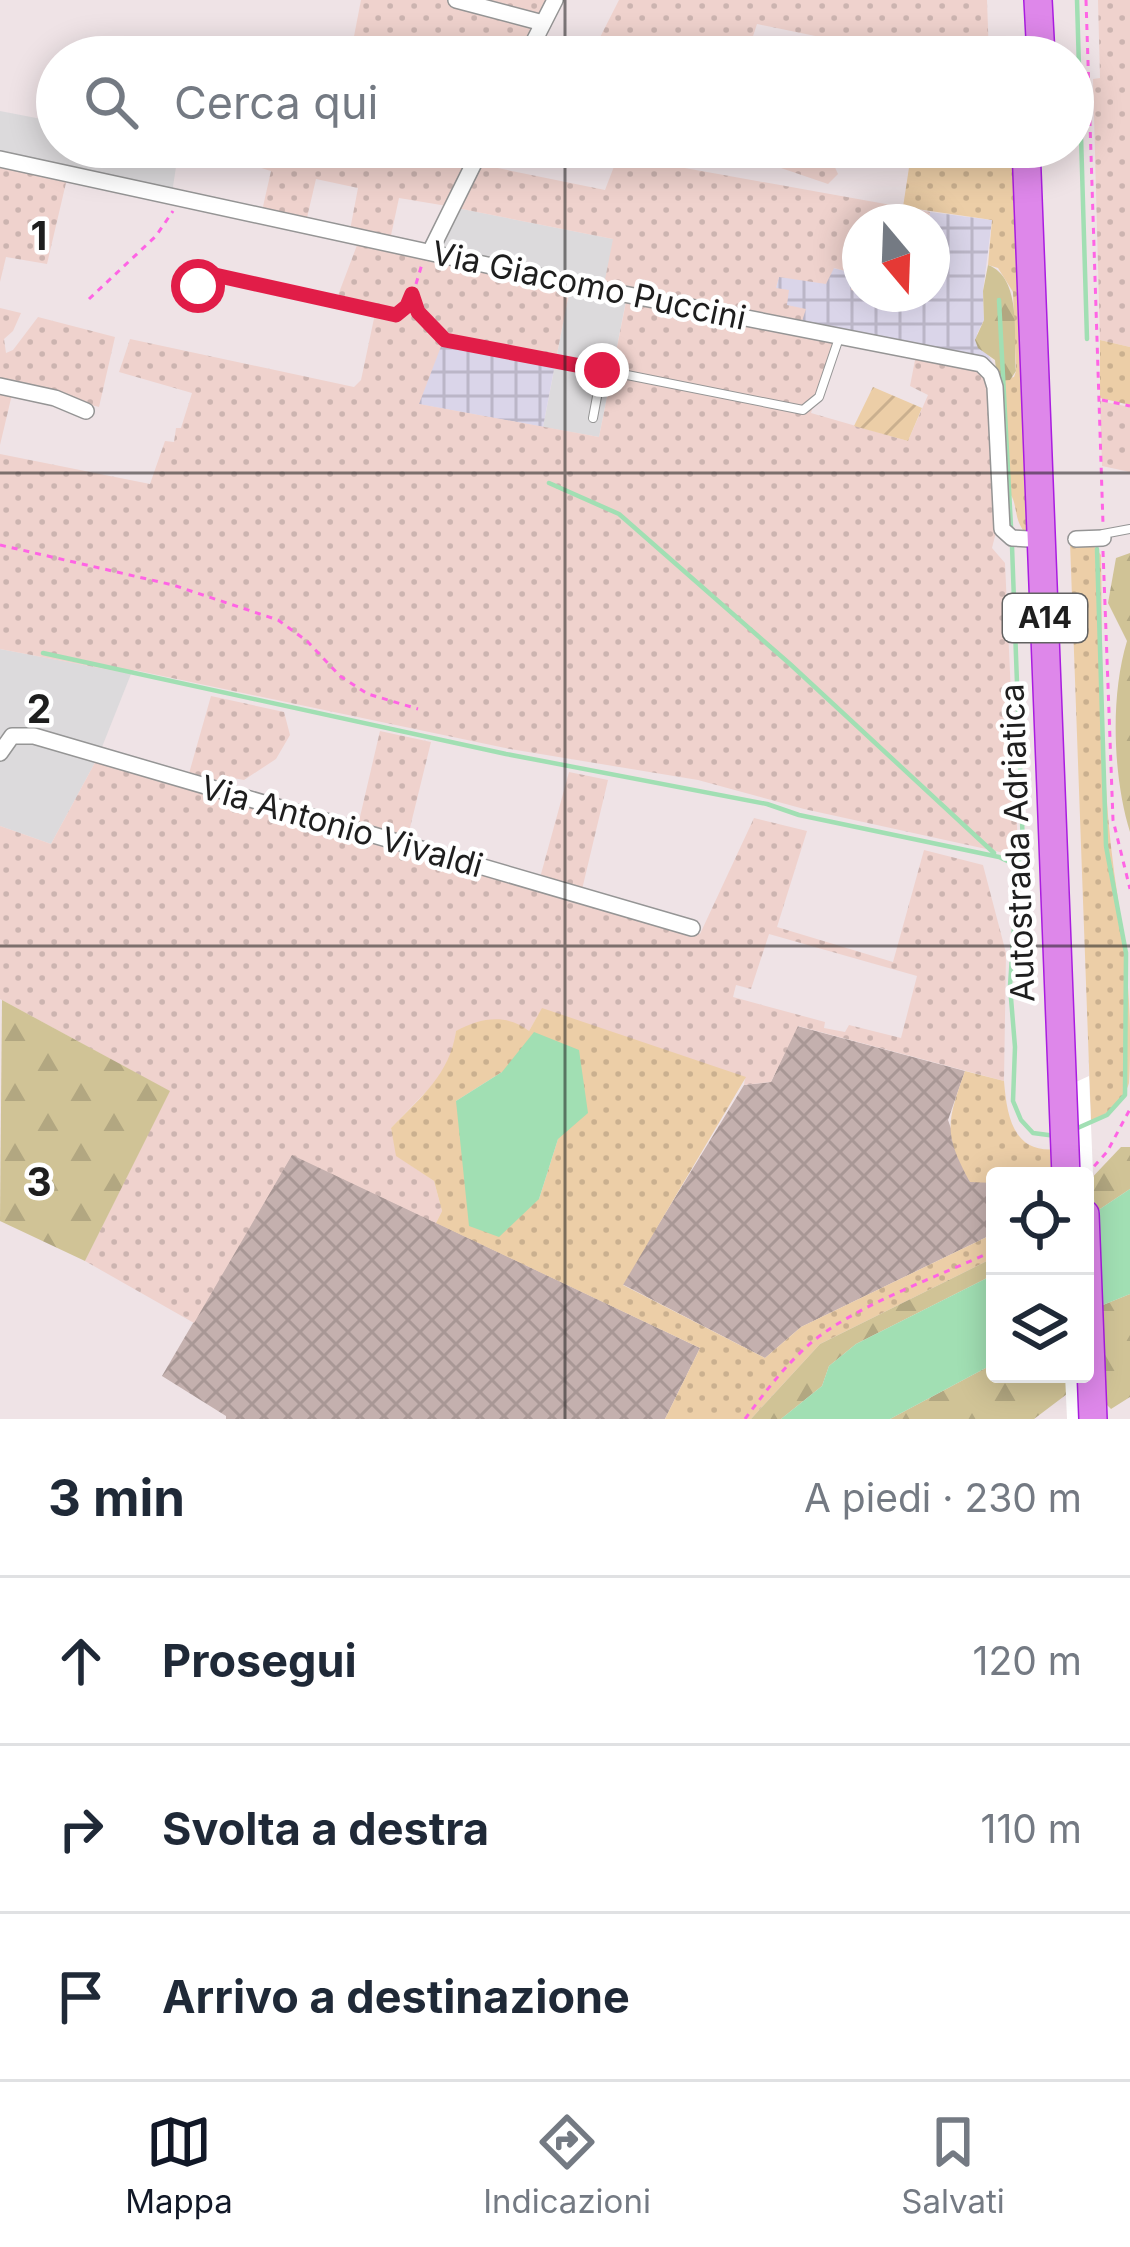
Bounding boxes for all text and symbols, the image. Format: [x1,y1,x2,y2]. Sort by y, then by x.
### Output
search box [36,36,1094,168]
icon: search [78,69,144,135]
text: Cerca qui [174,75,378,130]
north arrow [842,204,950,312]
text: 1 [31,212,47,259]
street label: Via Giacomo Puccini [428,232,750,338]
route start [171,259,225,313]
route end [575,343,629,397]
road number: A14 [1003,594,1087,642]
street label: Autostrada Adriatica [991,683,1043,1003]
text: 2 [27,685,51,732]
street label: Via Antonio Vivaldi [196,767,488,885]
text: 3 [26,1158,52,1205]
map controls [986,1167,1094,1383]
button: locate [986,1167,1094,1275]
button: layers [986,1275,1094,1383]
text: 3 min [48,1467,185,1528]
text: A piedi · 230 m [804,1474,1082,1521]
icon: ahead [48,1628,114,1694]
text: Prosegui [162,1633,357,1688]
text: 120 m [973,1637,1082,1684]
icon: right [48,1796,114,1862]
text: Svolta a destra [162,1801,489,1856]
text: 110 m [981,1805,1082,1852]
icon: arrive [48,1964,114,2030]
text: Arrivo a destinazione [162,1969,630,2024]
tab: Mappa [125,2109,233,2221]
tab: Indicazioni [483,2109,651,2221]
tab: Salvati [901,2109,1005,2221]

